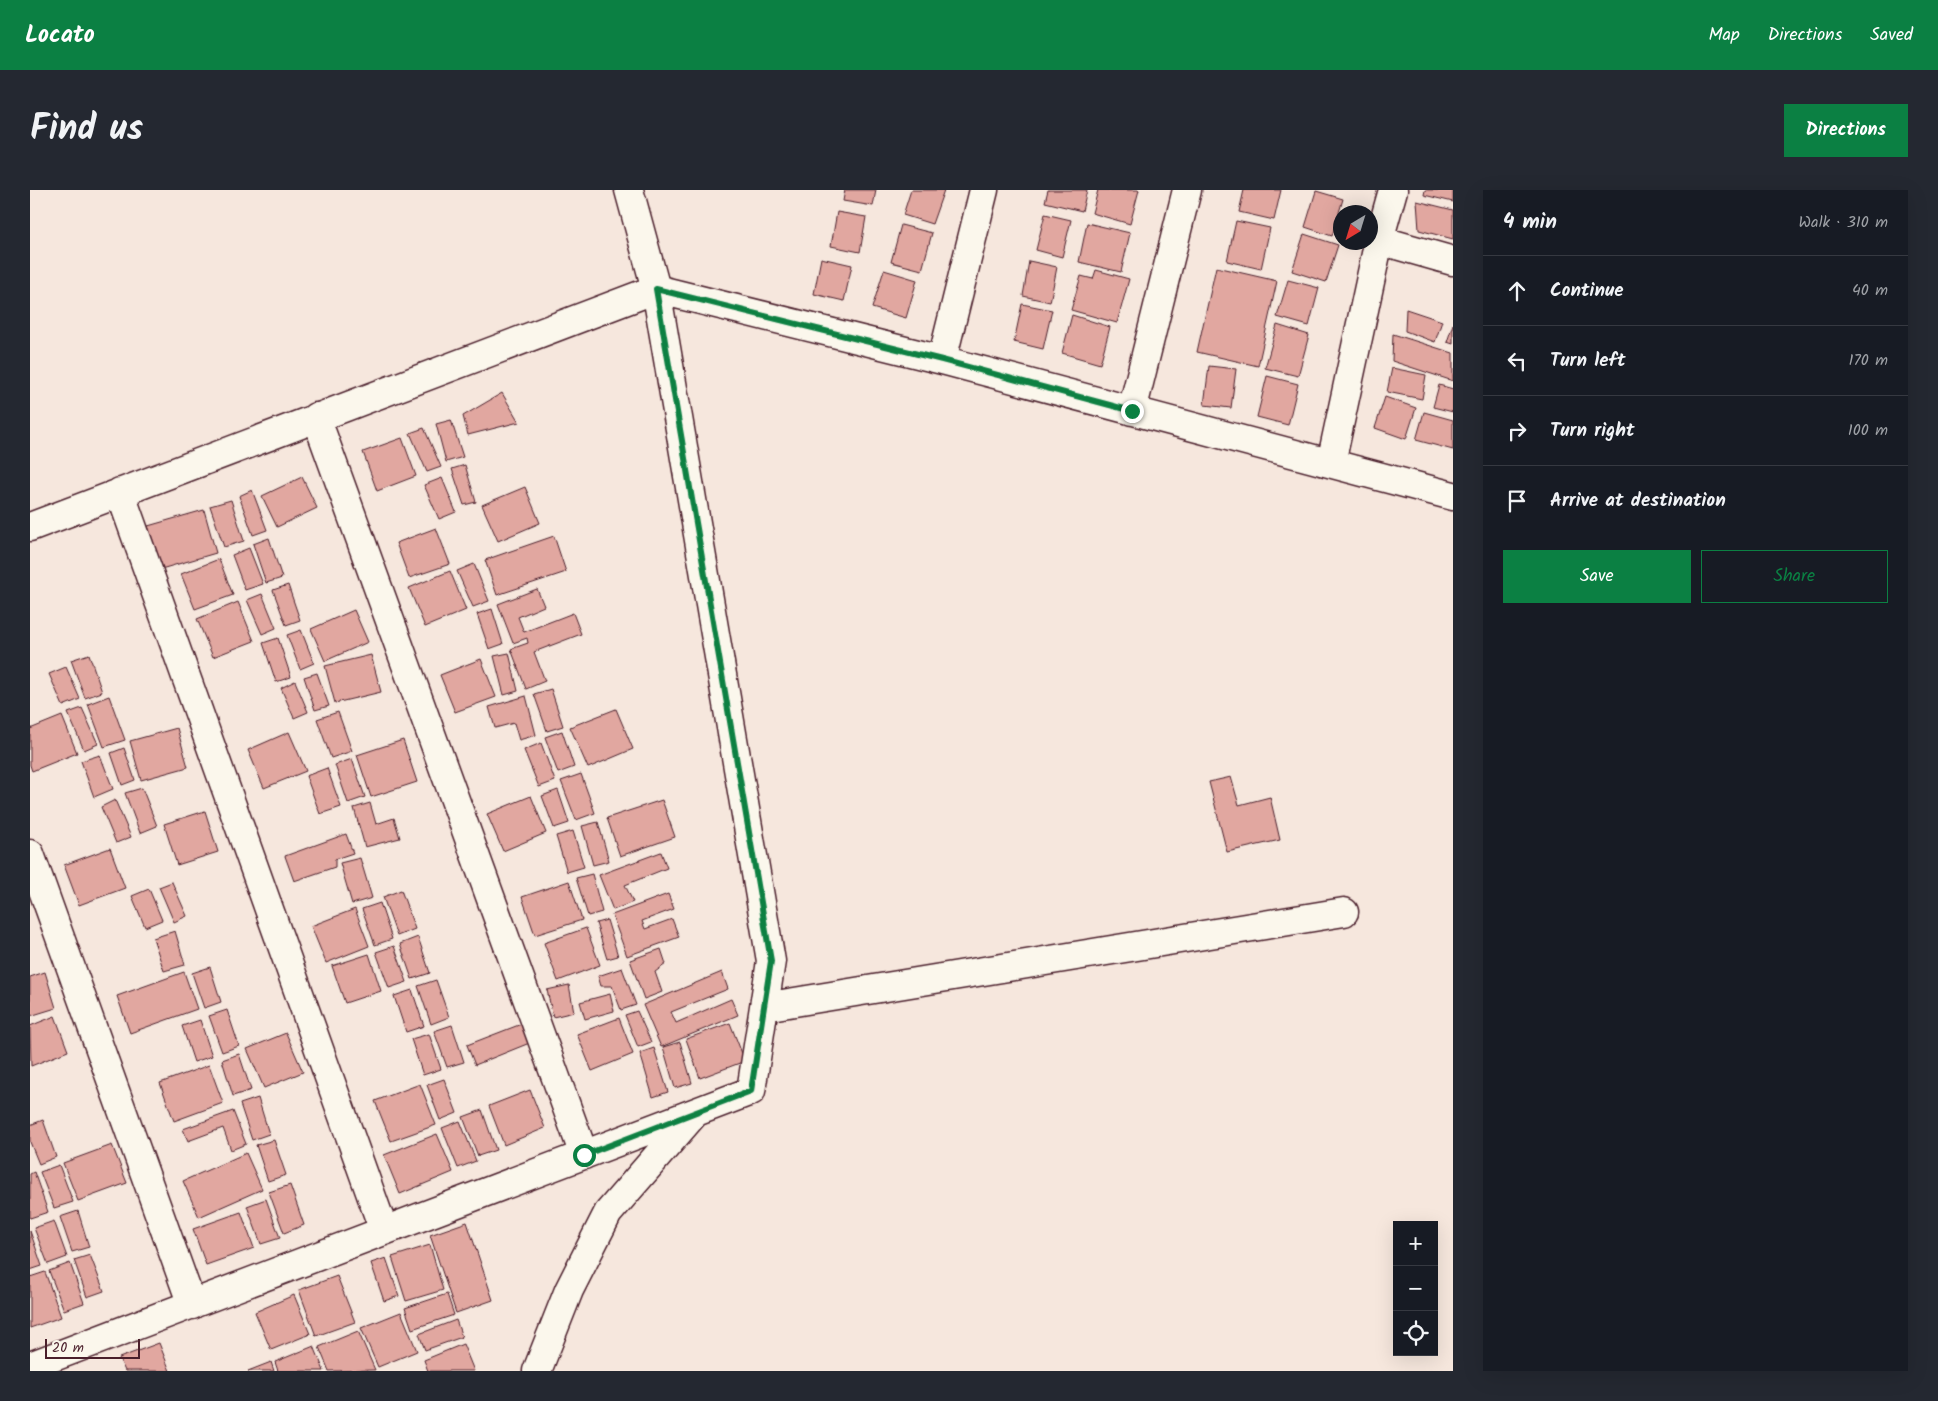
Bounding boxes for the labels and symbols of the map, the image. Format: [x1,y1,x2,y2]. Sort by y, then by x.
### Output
north arrow [1333,205,1378,250]
route end [1121,400,1144,423]
route start [573,1144,596,1167]
scale bar [45,1336,140,1359]

